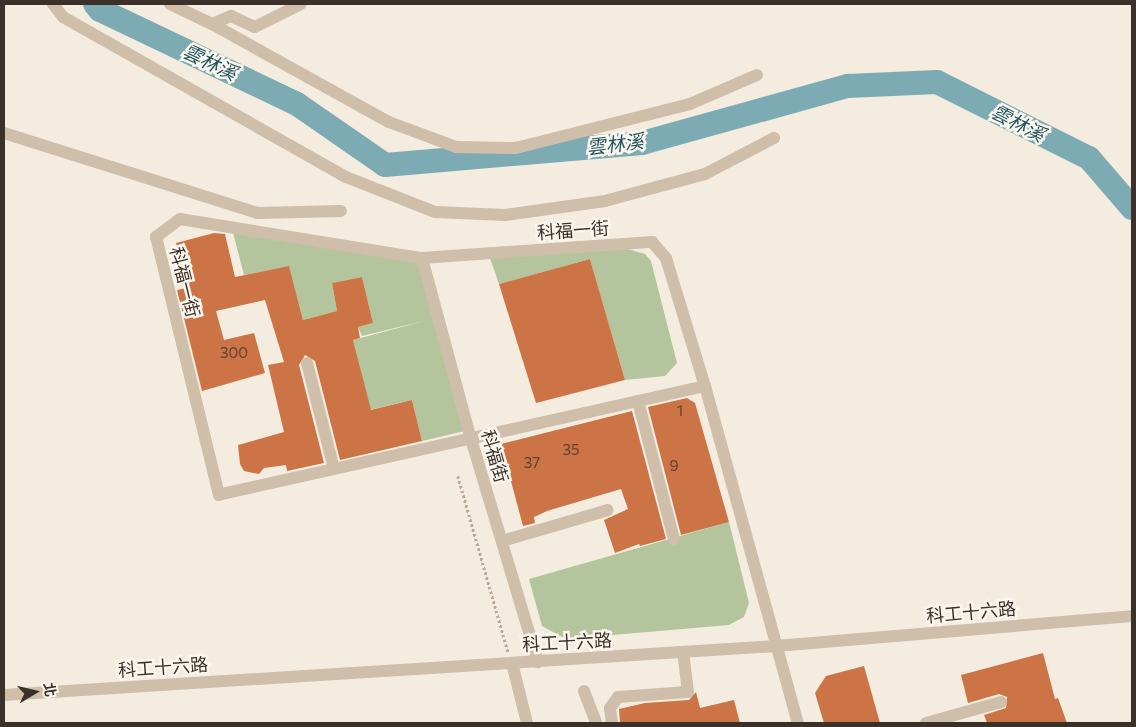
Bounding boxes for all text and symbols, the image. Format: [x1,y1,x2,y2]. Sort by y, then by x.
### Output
water label: 雲林溪 [179,40,241,84]
water label: 雲林溪 [987,100,1049,146]
water label: 雲林溪 [585,129,645,159]
street label: 科福一街 [536,217,610,243]
street label: 科福一街 [166,244,204,320]
house number: 300 [220,344,248,362]
house number: 1 [677,402,683,420]
street label: 科福街 [477,427,513,485]
house number: 35 [562,441,580,459]
house number: 37 [524,454,540,472]
house number: 9 [669,457,679,475]
street label: 科工十六路 [925,597,1017,627]
street label: 科工十六路 [521,629,613,655]
street label: 科工十六路 [117,653,209,681]
north arrow [10,667,60,717]
text: 北 [41,681,60,698]

